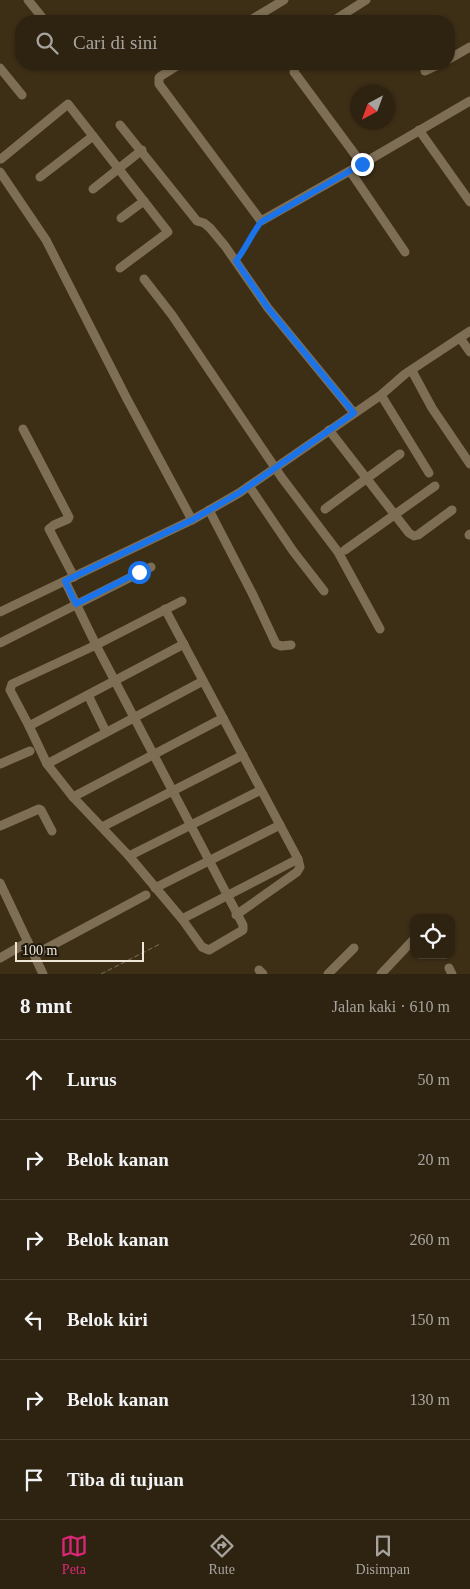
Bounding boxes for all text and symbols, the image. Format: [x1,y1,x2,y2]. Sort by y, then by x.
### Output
search box [15,15,455,70]
icon: search [33,29,61,57]
text: Cari di sini [73,32,157,53]
north arrow [350,85,395,130]
route end [351,153,374,176]
route start [128,561,151,584]
map controls [410,914,455,959]
button: locate [410,914,455,959]
scale bar [15,939,144,962]
text: 100 m [22,943,57,958]
text: 8 mnt [20,994,72,1018]
text: Jalan kaki · 610 m [332,998,450,1015]
icon: ahead [20,1066,48,1094]
text: Lurus [67,1069,117,1090]
text: 50 m [418,1071,450,1088]
icon: right [20,1146,48,1174]
text: Belok kanan [67,1149,169,1170]
text: 20 m [418,1151,450,1168]
icon: right [20,1226,48,1254]
text: Belok kanan [67,1229,169,1250]
text: 260 m [410,1231,450,1248]
icon: left [20,1306,48,1334]
text: Belok kiri [67,1309,148,1330]
text: 150 m [410,1311,450,1328]
icon: right [20,1386,48,1414]
text: Belok kanan [67,1389,169,1410]
text: 130 m [410,1391,450,1408]
icon: arrive [20,1466,48,1494]
text: Tiba di tujuan [67,1469,184,1490]
tab: Peta [60,1532,88,1578]
tab: Rute [208,1532,236,1578]
tab: Disimpan [356,1532,410,1578]

